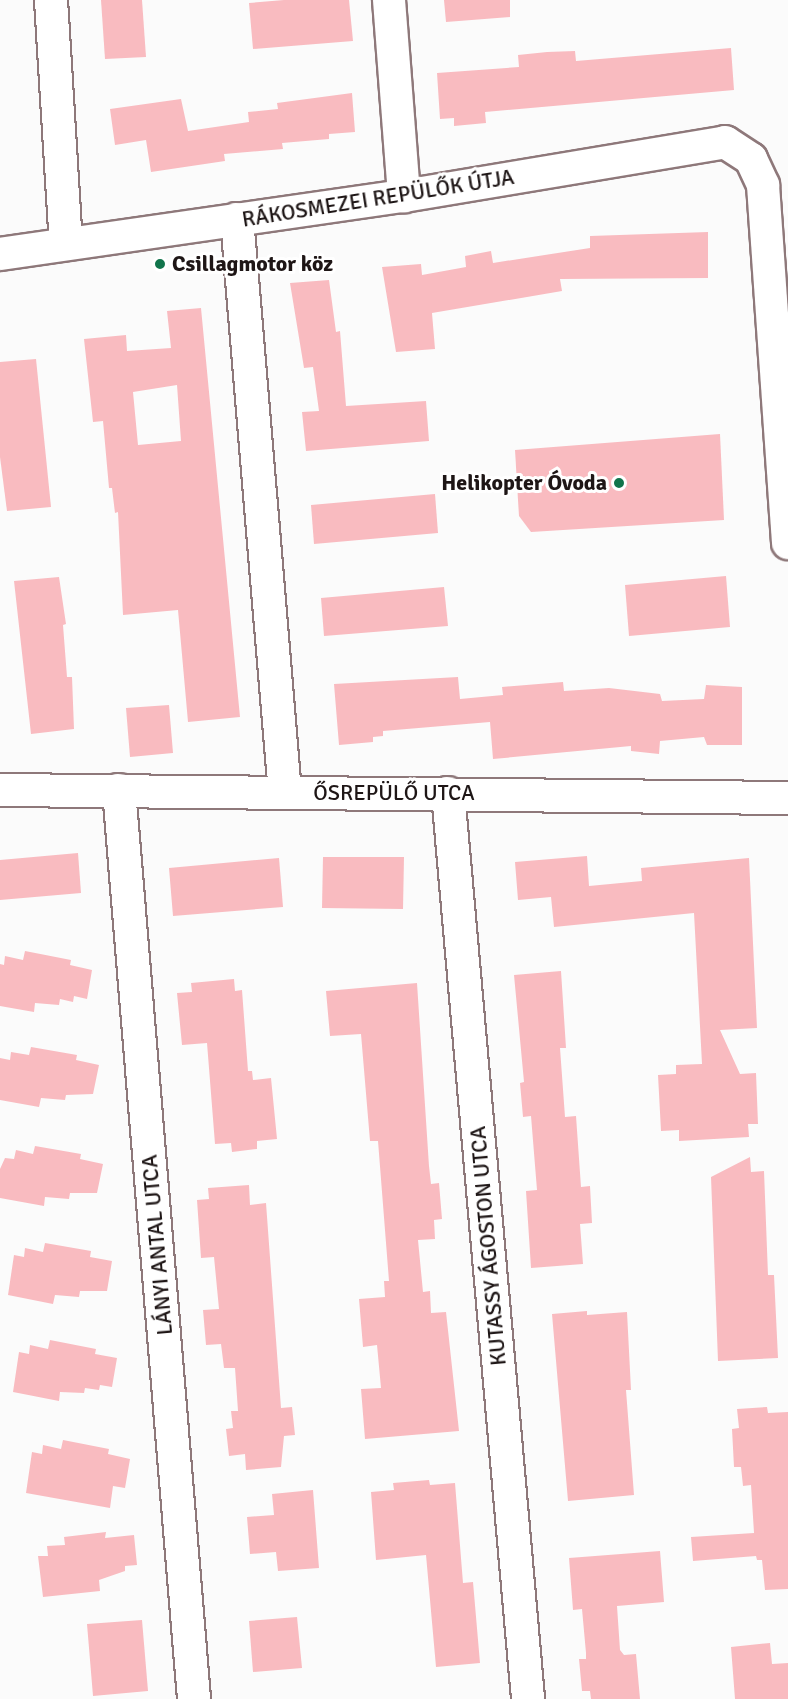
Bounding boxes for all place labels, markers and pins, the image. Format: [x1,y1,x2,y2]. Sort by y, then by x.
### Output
place label: Csillagmotor köz [172,251,333,277]
marker: Csillagmotor köz [153,257,167,271]
place label: Helikopter Óvoda [441,470,607,496]
marker: Helikopter Óvoda [612,476,626,490]

